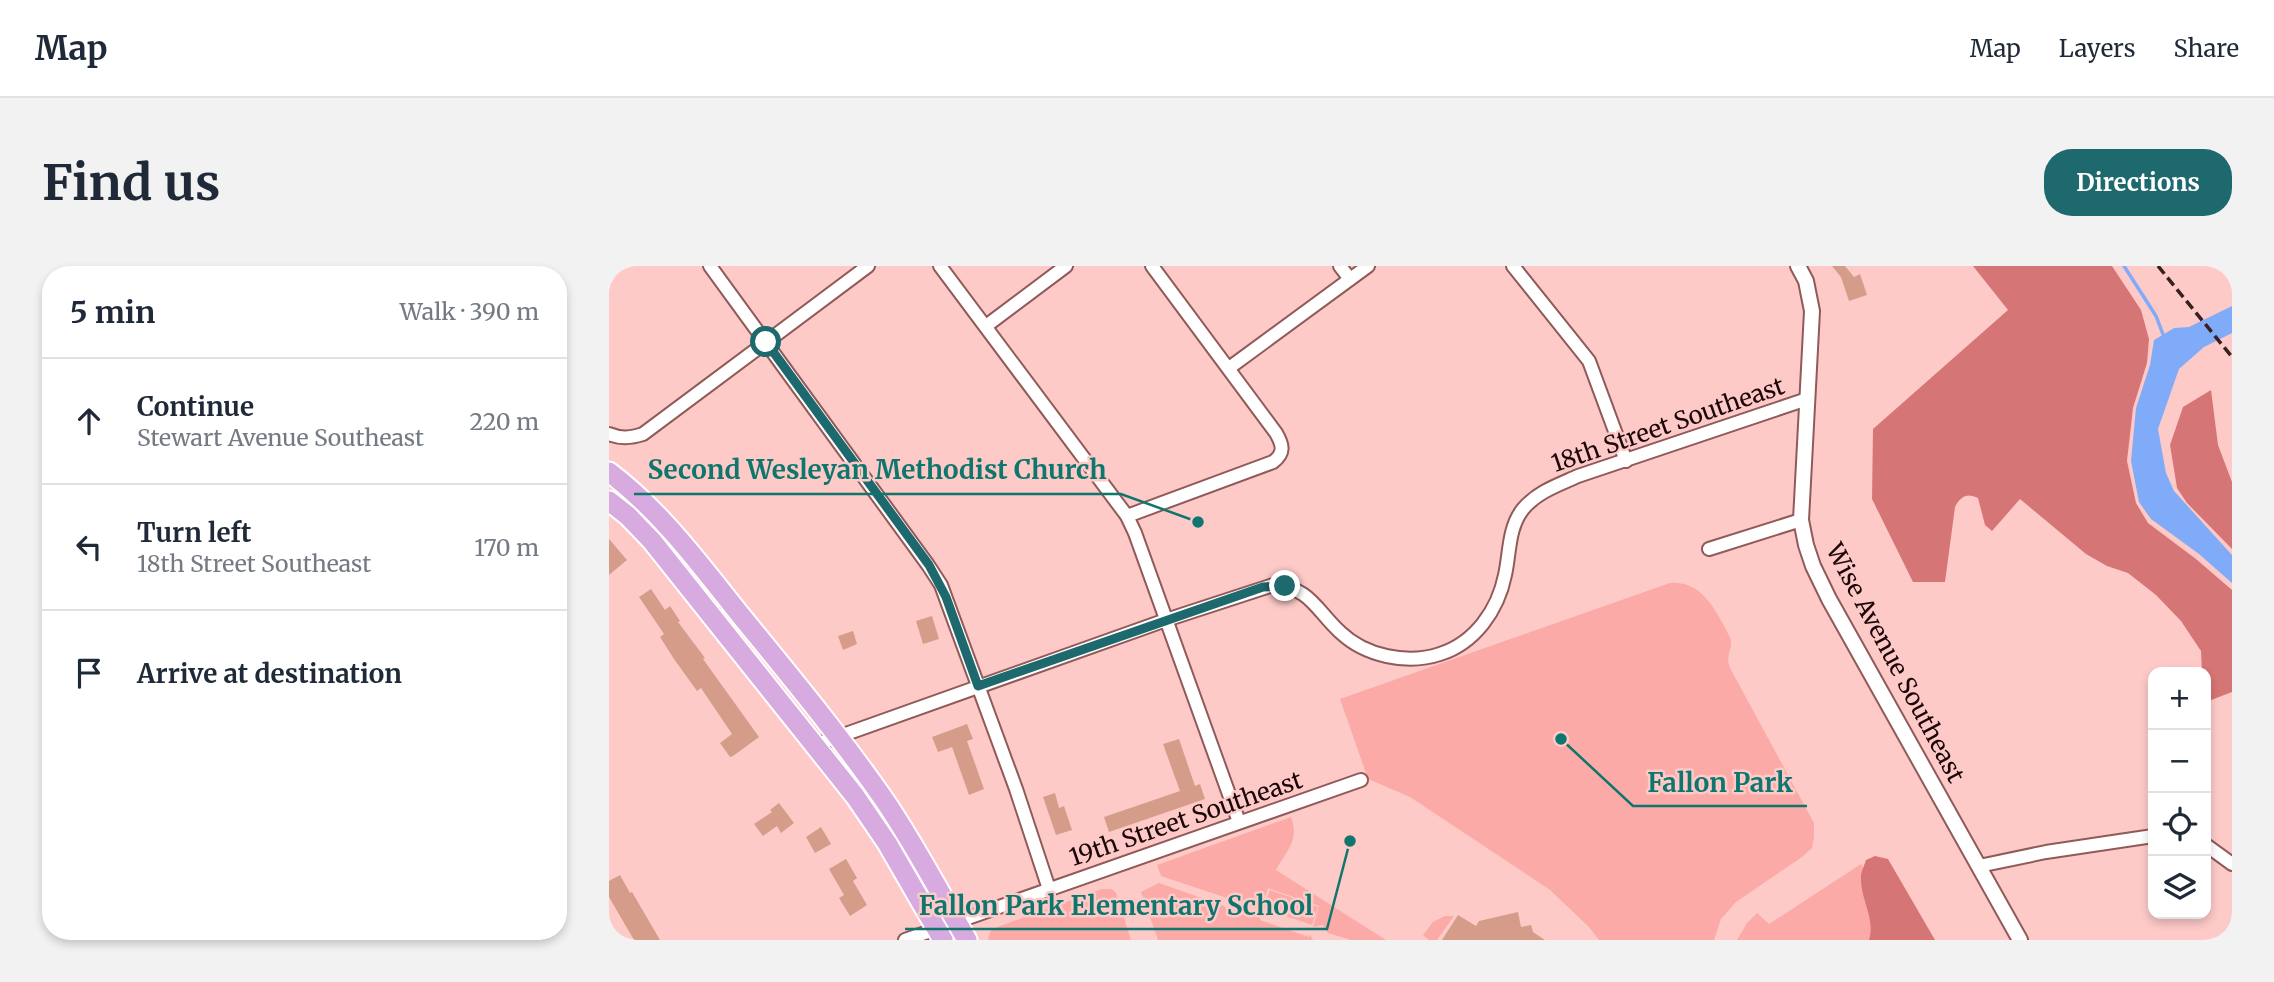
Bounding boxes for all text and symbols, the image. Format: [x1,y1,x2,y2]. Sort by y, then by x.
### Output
text: Map [35,28,108,69]
text: Map [1970,33,2021,64]
text: Layers [2059,33,2135,64]
text: Share [2173,33,2239,64]
button: Directions [2044,149,2232,216]
text: Find us [42,152,220,213]
text: 5 min [70,293,155,331]
text: Walk · 390 m [400,297,539,326]
route start [750,326,781,357]
street label: 18th Street Southeast [1547,370,1789,479]
text: Continue [137,390,254,423]
icon: ahead [70,402,108,440]
text: 220 m [469,407,539,436]
text: Stewart Avenue Southeast [137,423,424,452]
callout: Second Wesleyan Methodist Church [634,447,1121,494]
text: Second Wesleyan Methodist Church [648,453,1107,486]
text: Turn left [137,516,251,549]
icon: left [70,528,108,566]
text: 170 m [474,533,539,562]
street label: Wise Avenue Southeast [1819,537,1972,788]
text: 18th Street Southeast [137,549,371,578]
route end [1269,570,1300,601]
icon: arrive [70,654,108,692]
text: Arrive at destination [137,657,402,690]
map controls [2148,667,2211,919]
button: + [2148,667,2211,730]
button: − [2148,730,2211,793]
callout: Fallon Park [1633,759,1807,806]
street label: 19th Street Southeast [1065,764,1307,873]
text: Fallon Park [1647,766,1793,799]
button: locate [2148,793,2211,856]
button: layers [2148,856,2211,919]
callout: Fallon Park Elementary School [905,882,1327,929]
text: Fallon Park Elementary School [919,889,1313,922]

